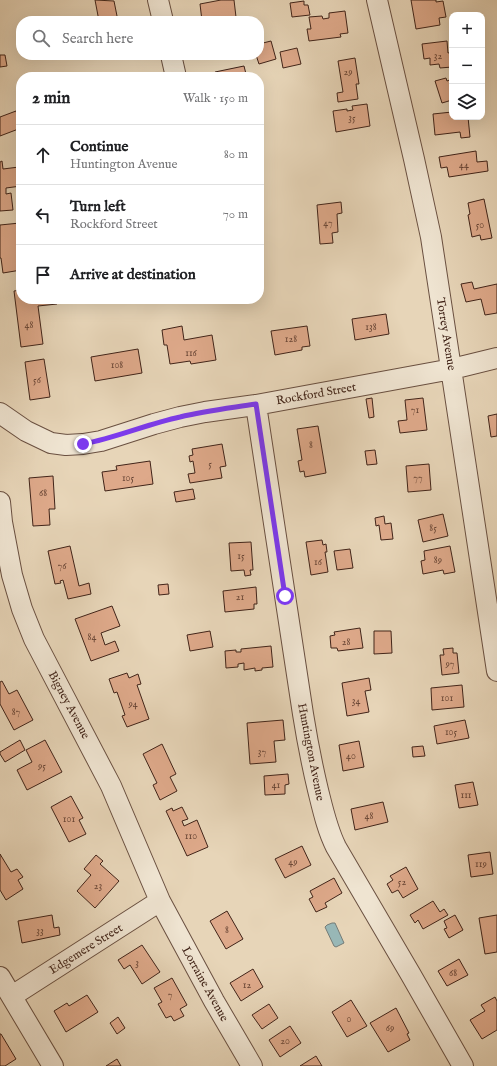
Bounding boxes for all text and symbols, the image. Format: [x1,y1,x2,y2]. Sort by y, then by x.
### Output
map controls [449,12,485,120]
button: + [449,12,485,48]
search box [16,16,264,60]
icon: search [30,27,52,49]
text: Search here [62,29,133,48]
button: − [449,48,485,84]
house number: 32 [434,50,443,63]
house number: 29 [343,66,353,79]
button: layers [449,84,485,120]
text: 2 min [32,88,70,109]
text: Walk · 150 m [183,90,248,107]
house number: 35 [348,112,356,125]
text: Continue [70,137,128,156]
icon: ahead [32,144,54,166]
text: 80 m [224,146,248,163]
text: Huntington Avenue [70,156,177,173]
house number: 44 [459,159,469,172]
text: Turn left [70,197,126,216]
icon: left [32,204,54,226]
text: 70 m [223,206,248,223]
text: Rockford Street [70,216,158,233]
house number: 47 [323,217,333,230]
house number: 50 [476,219,484,232]
icon: arrive [32,264,54,286]
text: Arrive at destination [70,265,196,284]
street label: Torrey Avenue [433,296,459,372]
house number: 48 [25,319,33,332]
house number: 138 [365,321,377,334]
house number: 128 [285,333,297,346]
house number: 116 [185,347,198,360]
house number: 108 [111,359,123,372]
house number: 56 [33,374,42,387]
street label: Rockford Street [275,380,357,408]
house number: 71 [411,404,419,417]
route end [74,435,92,453]
house number: 8 [309,439,313,452]
house number: 5 [208,458,212,471]
house number: 105 [122,472,134,485]
house number: 77 [413,472,423,485]
house number: 68 [39,487,47,500]
house number: 85 [429,522,437,535]
house number: 15 [237,550,245,563]
house number: 89 [434,554,442,567]
house number: 16 [314,556,323,569]
house number: 76 [58,560,67,573]
route start [276,587,294,605]
house number: 21 [236,591,244,604]
house number: 84 [88,631,97,644]
house number: 28 [342,636,350,649]
house number: 97 [444,658,455,671]
street label: Bigney Avenue [45,668,93,742]
house number: 101 [441,692,453,705]
house number: 34 [352,695,360,708]
house number: 94 [127,698,138,711]
street label: Huntington Avenue [294,702,328,803]
house number: 87 [12,706,21,719]
house number: 105 [445,726,457,739]
house number: 37 [258,746,267,759]
house number: 40 [346,750,356,763]
house number: 95 [37,760,46,773]
house number: 41 [272,779,281,792]
house number: 111 [460,789,472,802]
house number: 48 [365,810,373,823]
house number: 101 [63,813,75,826]
house number: 110 [185,830,197,843]
house number: 49 [288,856,298,869]
house number: 119 [475,858,487,871]
house number: 52 [398,876,406,889]
house number: 23 [94,880,102,893]
street label: Edgemere Street [46,920,126,978]
house number: 8 [225,924,229,937]
house number: 33 [36,925,44,938]
street label: Lorraine Avenue [178,944,232,1025]
house number: 3 [135,957,139,970]
house number: 68 [449,967,457,980]
house number: 12 [243,979,252,992]
house number: 7 [168,989,173,1002]
house number: 0 [347,1013,352,1026]
house number: 69 [386,1022,394,1035]
house number: 20 [280,1035,290,1048]

